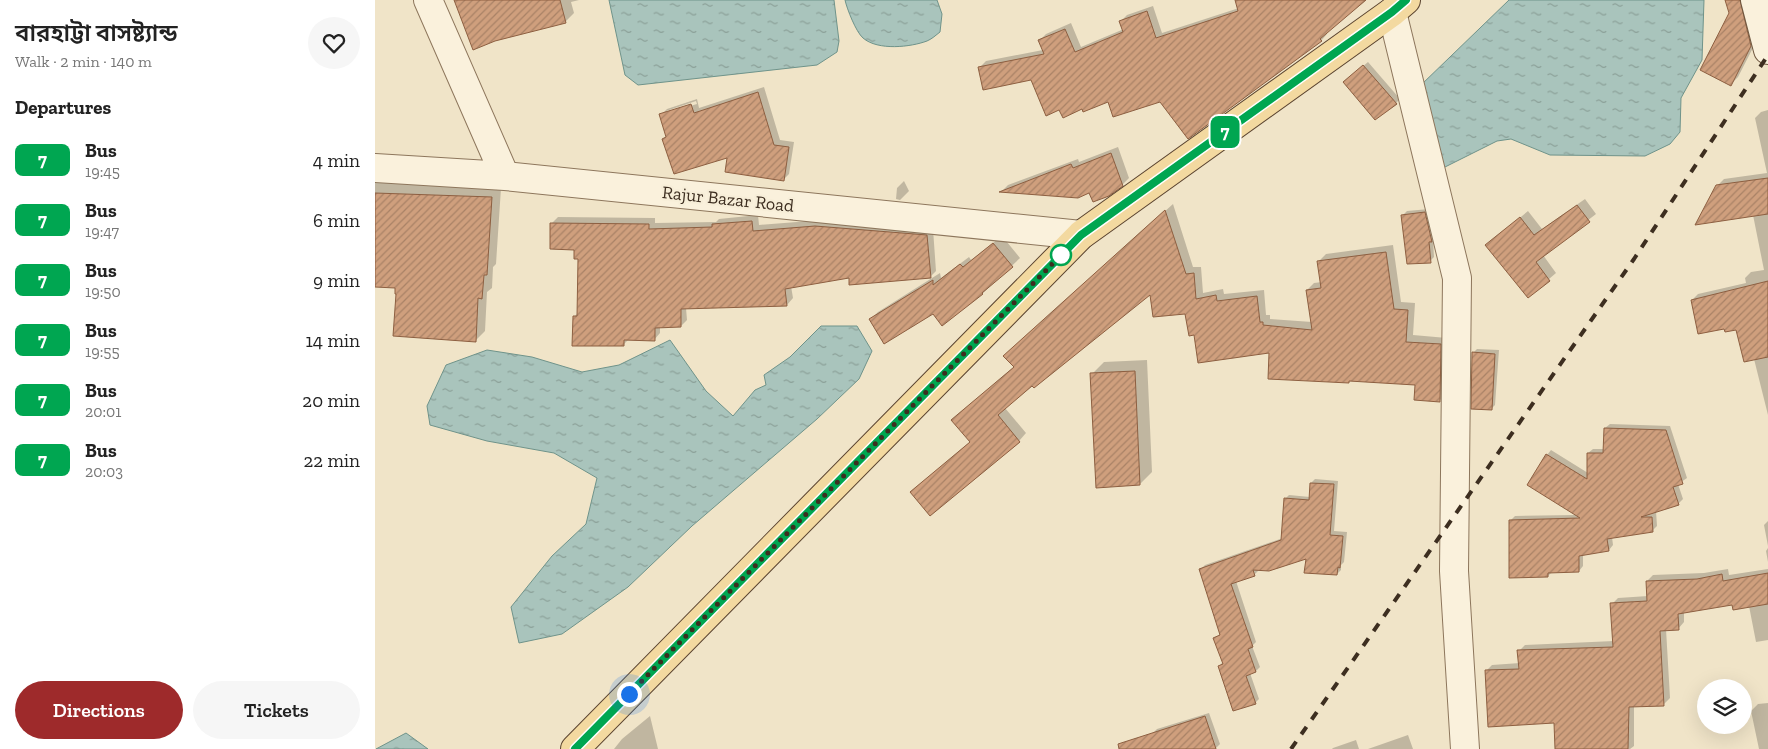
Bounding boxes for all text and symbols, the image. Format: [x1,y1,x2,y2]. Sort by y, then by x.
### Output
button: heart [308,17,360,69]
text: বারহাট্টা বাসষ্ট্যান্ড [15,18,178,47]
text: Walk · 2 min · 140 m [15,52,152,71]
text: Departures [15,96,111,119]
line badge: 7 [1209,116,1241,148]
text: 7 [1221,121,1229,143]
text: Bus [85,139,117,162]
text: 7 [38,149,47,171]
text: 4 min [313,149,360,172]
text: 19:45 [85,162,120,181]
street label: Rajur Bazar Road [661,181,795,217]
text: Bus [85,199,117,222]
text: 7 [38,209,47,231]
text: 6 min [313,209,360,232]
text: 19:47 [85,222,119,241]
unlabelled marker [1050,244,1072,266]
text: Bus [85,259,117,282]
text: 7 [38,269,47,291]
text: 9 min [313,269,360,292]
text: 19:50 [85,282,121,301]
text: Bus [85,319,117,342]
text: 7 [38,329,47,351]
text: 14 min [306,329,360,352]
text: 19:55 [85,342,120,361]
text: Bus [85,379,117,402]
text: 7 [38,389,47,411]
text: 20 min [302,389,360,412]
text: 20:01 [85,402,121,421]
text: Bus [85,439,117,462]
text: 7 [38,449,47,471]
text: 22 min [304,449,360,472]
text: 20:03 [85,462,123,481]
map controls [1697,679,1752,734]
button: layers [1697,679,1752,734]
button: Directions [15,681,183,739]
button: Tickets [193,681,360,739]
your location [617,682,642,707]

